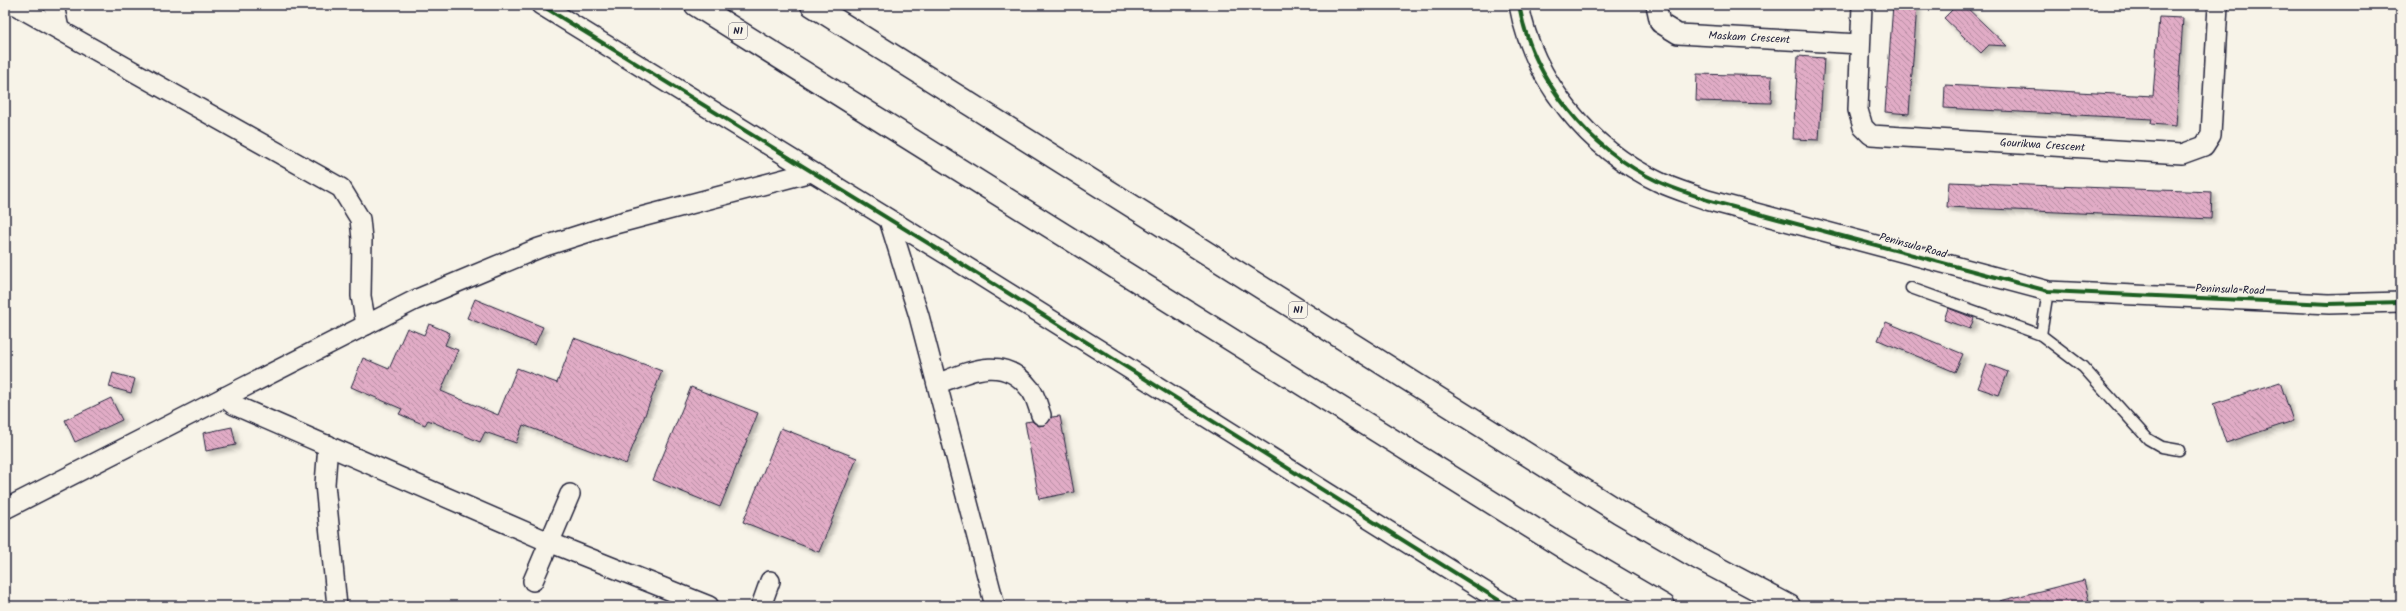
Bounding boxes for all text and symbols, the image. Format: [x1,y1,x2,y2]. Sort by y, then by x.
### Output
road number: N1 [729,23,747,39]
street label: Maskam Crescent [1708,27,1792,49]
street label: Gourikwa Crescent [1999,134,2086,157]
street label: Peninsula Road [1877,228,1949,264]
street label: Peninsula Road [2195,280,2266,300]
road number: N1 [1289,302,1307,318]

